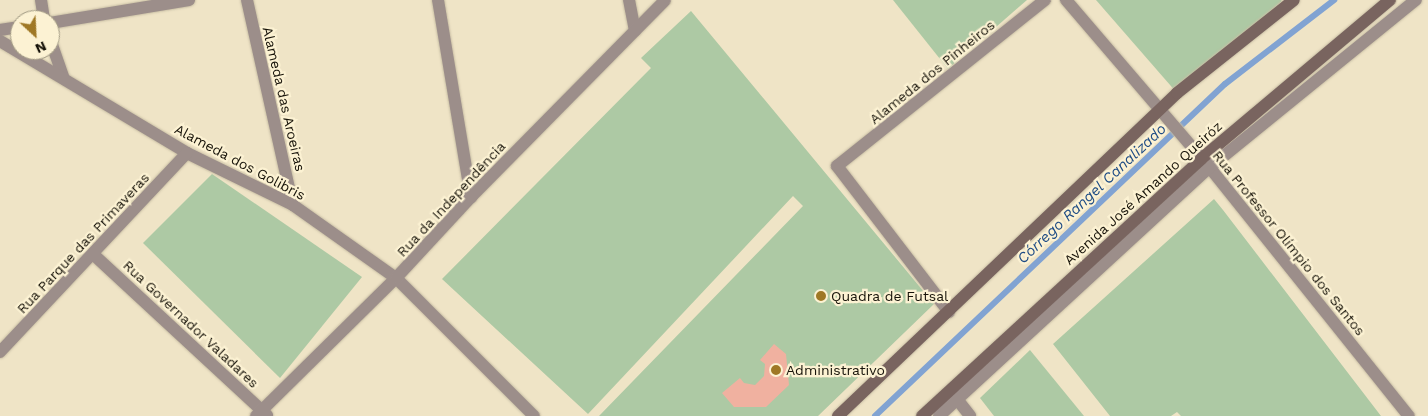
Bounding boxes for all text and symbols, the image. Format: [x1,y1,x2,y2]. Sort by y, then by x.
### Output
north arrow [10,10,60,60]
street label: Alameda dos Pinheiros [866,16,998,128]
street label: Alameda das Aroeiras [259,25,309,173]
text: N [33,38,49,57]
street label: Avenida José Amando Queiróz [1060,117,1226,269]
street label: Alameda dos Golibris [172,120,308,204]
water label: Córrego Rangel Canalizado [1014,120,1170,268]
street label: Rua da Independência [393,138,509,260]
street label: Rua Professor Olímpio dos Santos [1209,147,1369,339]
street label: Rua Parque das Primaveras [13,169,153,317]
street label: Rua Governador Valadares [119,256,263,392]
place label: Quadra de Futsal [831,288,949,304]
marker: Quadra de Futsal [815,290,827,302]
place label: Administrativo [786,362,885,378]
marker: Administrativo [770,364,782,376]

